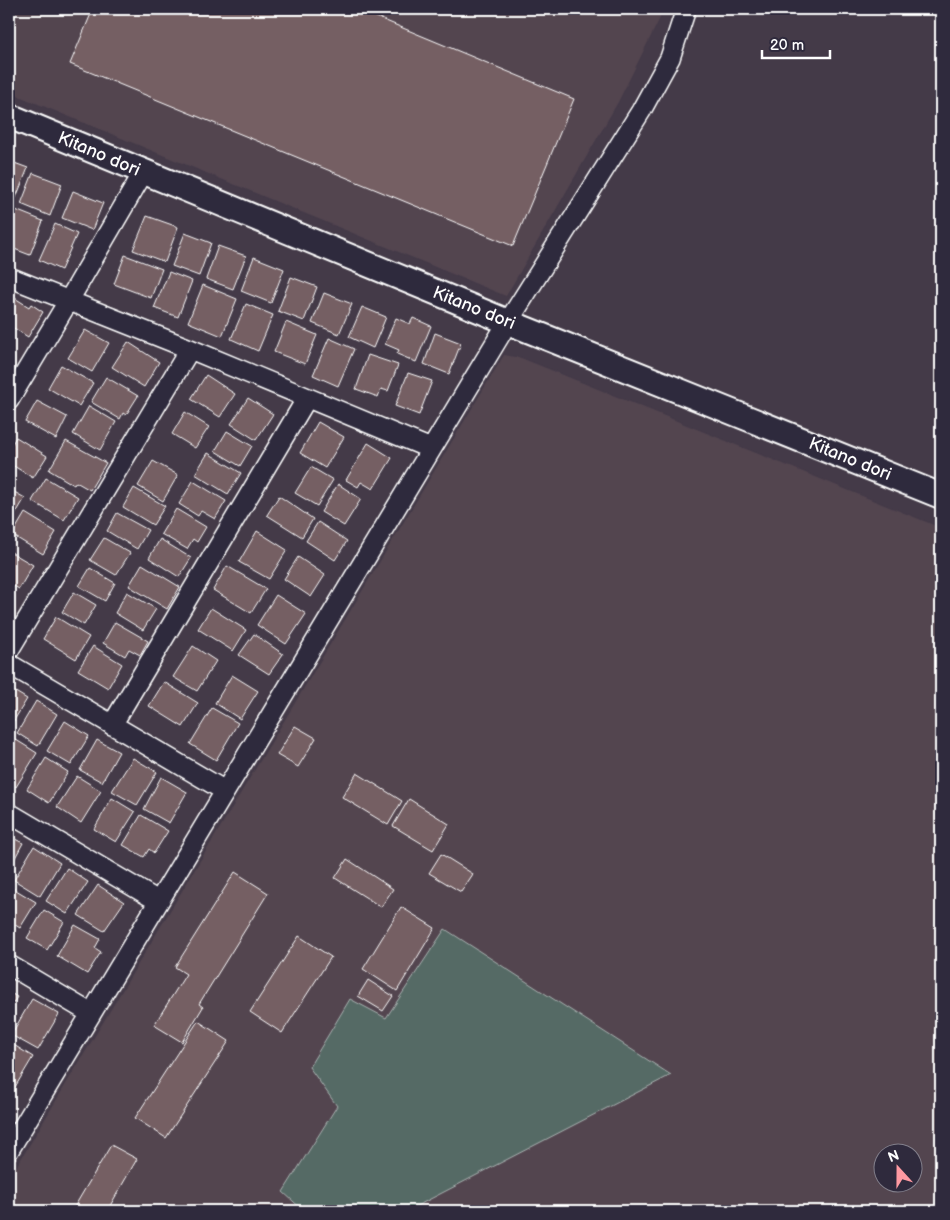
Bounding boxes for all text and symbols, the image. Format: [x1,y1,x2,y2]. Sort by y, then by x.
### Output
scale bar [762,28,830,60]
text: 20 m [770,36,804,55]
street label: Kitano dori [55,127,143,181]
street label: Kitano dori [430,282,518,334]
street label: Kitano dori [806,433,894,485]
north arrow [872,1142,922,1192]
text: N [886,1147,901,1166]

